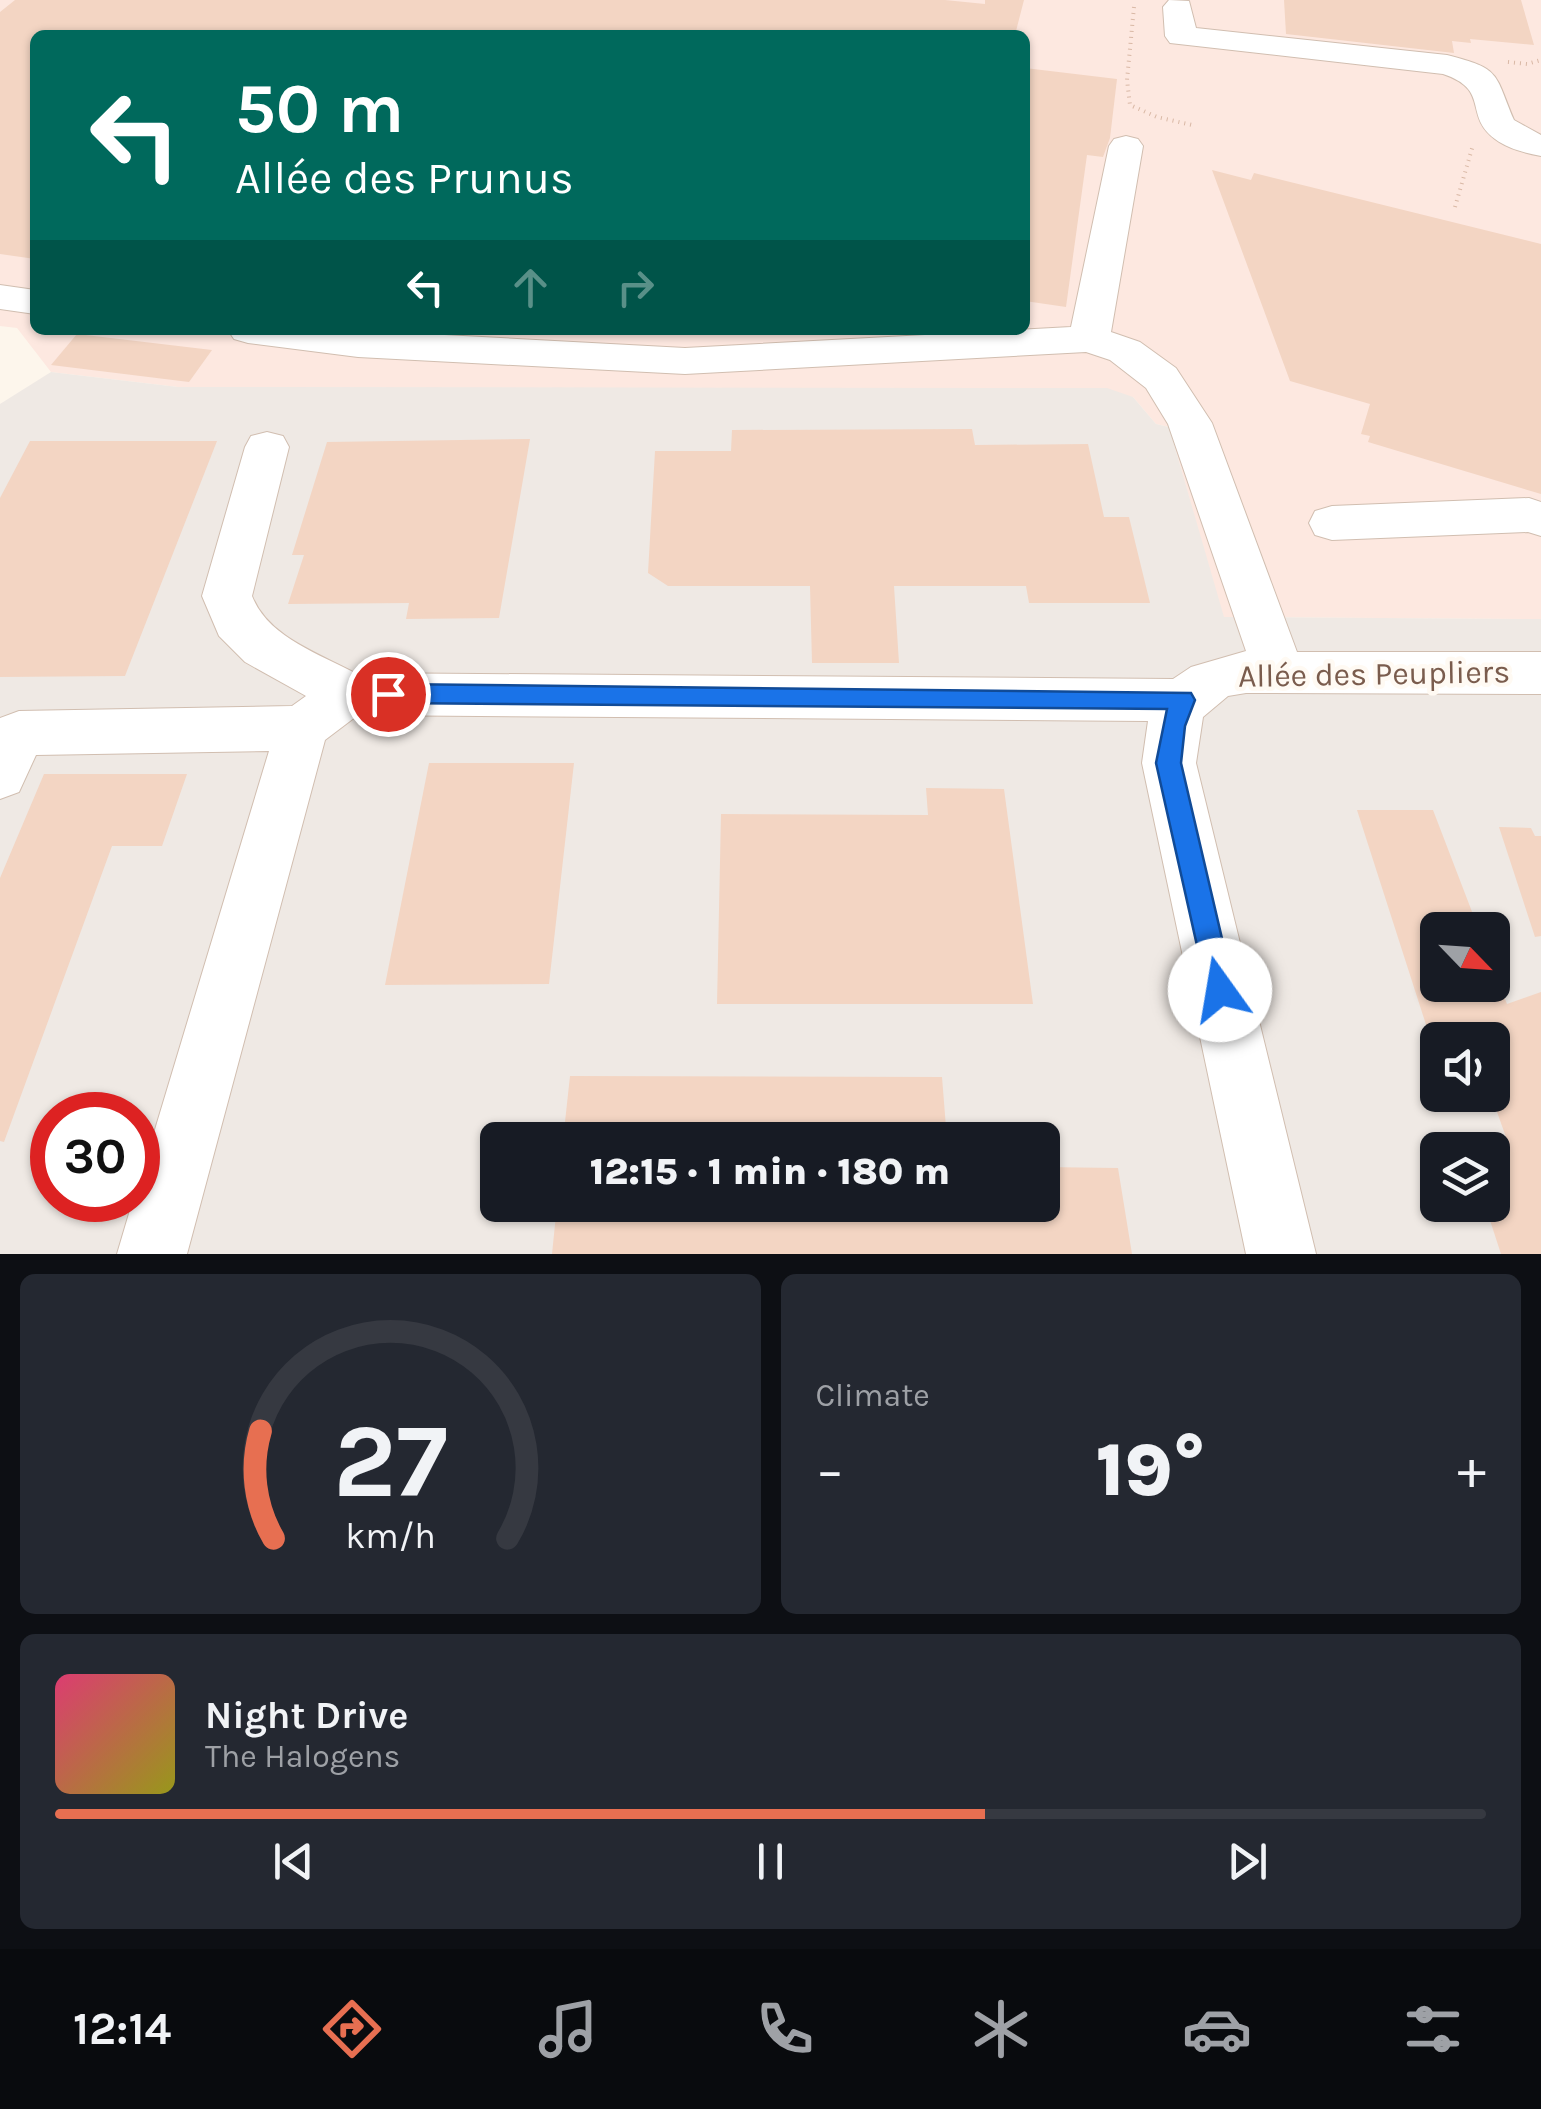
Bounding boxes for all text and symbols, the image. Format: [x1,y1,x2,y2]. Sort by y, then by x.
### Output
text: 50 m [235,68,404,150]
icon: left [70,70,200,200]
text: Allée des Prunus [235,152,574,204]
icon: left [398,260,453,315]
icon: ahead [503,260,558,315]
icon: right [608,260,663,315]
pin [346,652,431,737]
street label: Allée des Peupliers [1238,653,1510,695]
icon: arrive [361,667,416,722]
north arrow [1420,912,1510,1002]
map controls [1420,912,1510,1222]
position arrow [1168,938,1272,1042]
button: sound [1420,1022,1510,1112]
speed limit sign: 30 [30,1092,160,1222]
button: layers [1420,1132,1510,1222]
text: 12:15 · 1 min · 180 m [590,1149,950,1194]
text: Climate [816,1377,930,1414]
text: 27 [333,1401,448,1522]
text: 19° [1096,1426,1206,1514]
text: − [816,1438,844,1502]
text: + [1457,1438,1486,1502]
text: km/h [345,1515,436,1557]
text: Night Drive [205,1693,408,1738]
text: The Halogens [205,1738,400,1775]
icon: previous [266,1834,321,1889]
icon: pause [743,1834,798,1889]
icon: next [1220,1834,1275,1889]
icon: directions [317,1994,387,2064]
icon: music [533,1994,603,2064]
icon: phone [750,1994,820,2064]
icon: climate [966,1994,1036,2064]
icon: car [1182,1994,1252,2064]
icon: filters [1398,1994,1468,2064]
text: 12:14 [73,2003,171,2055]

